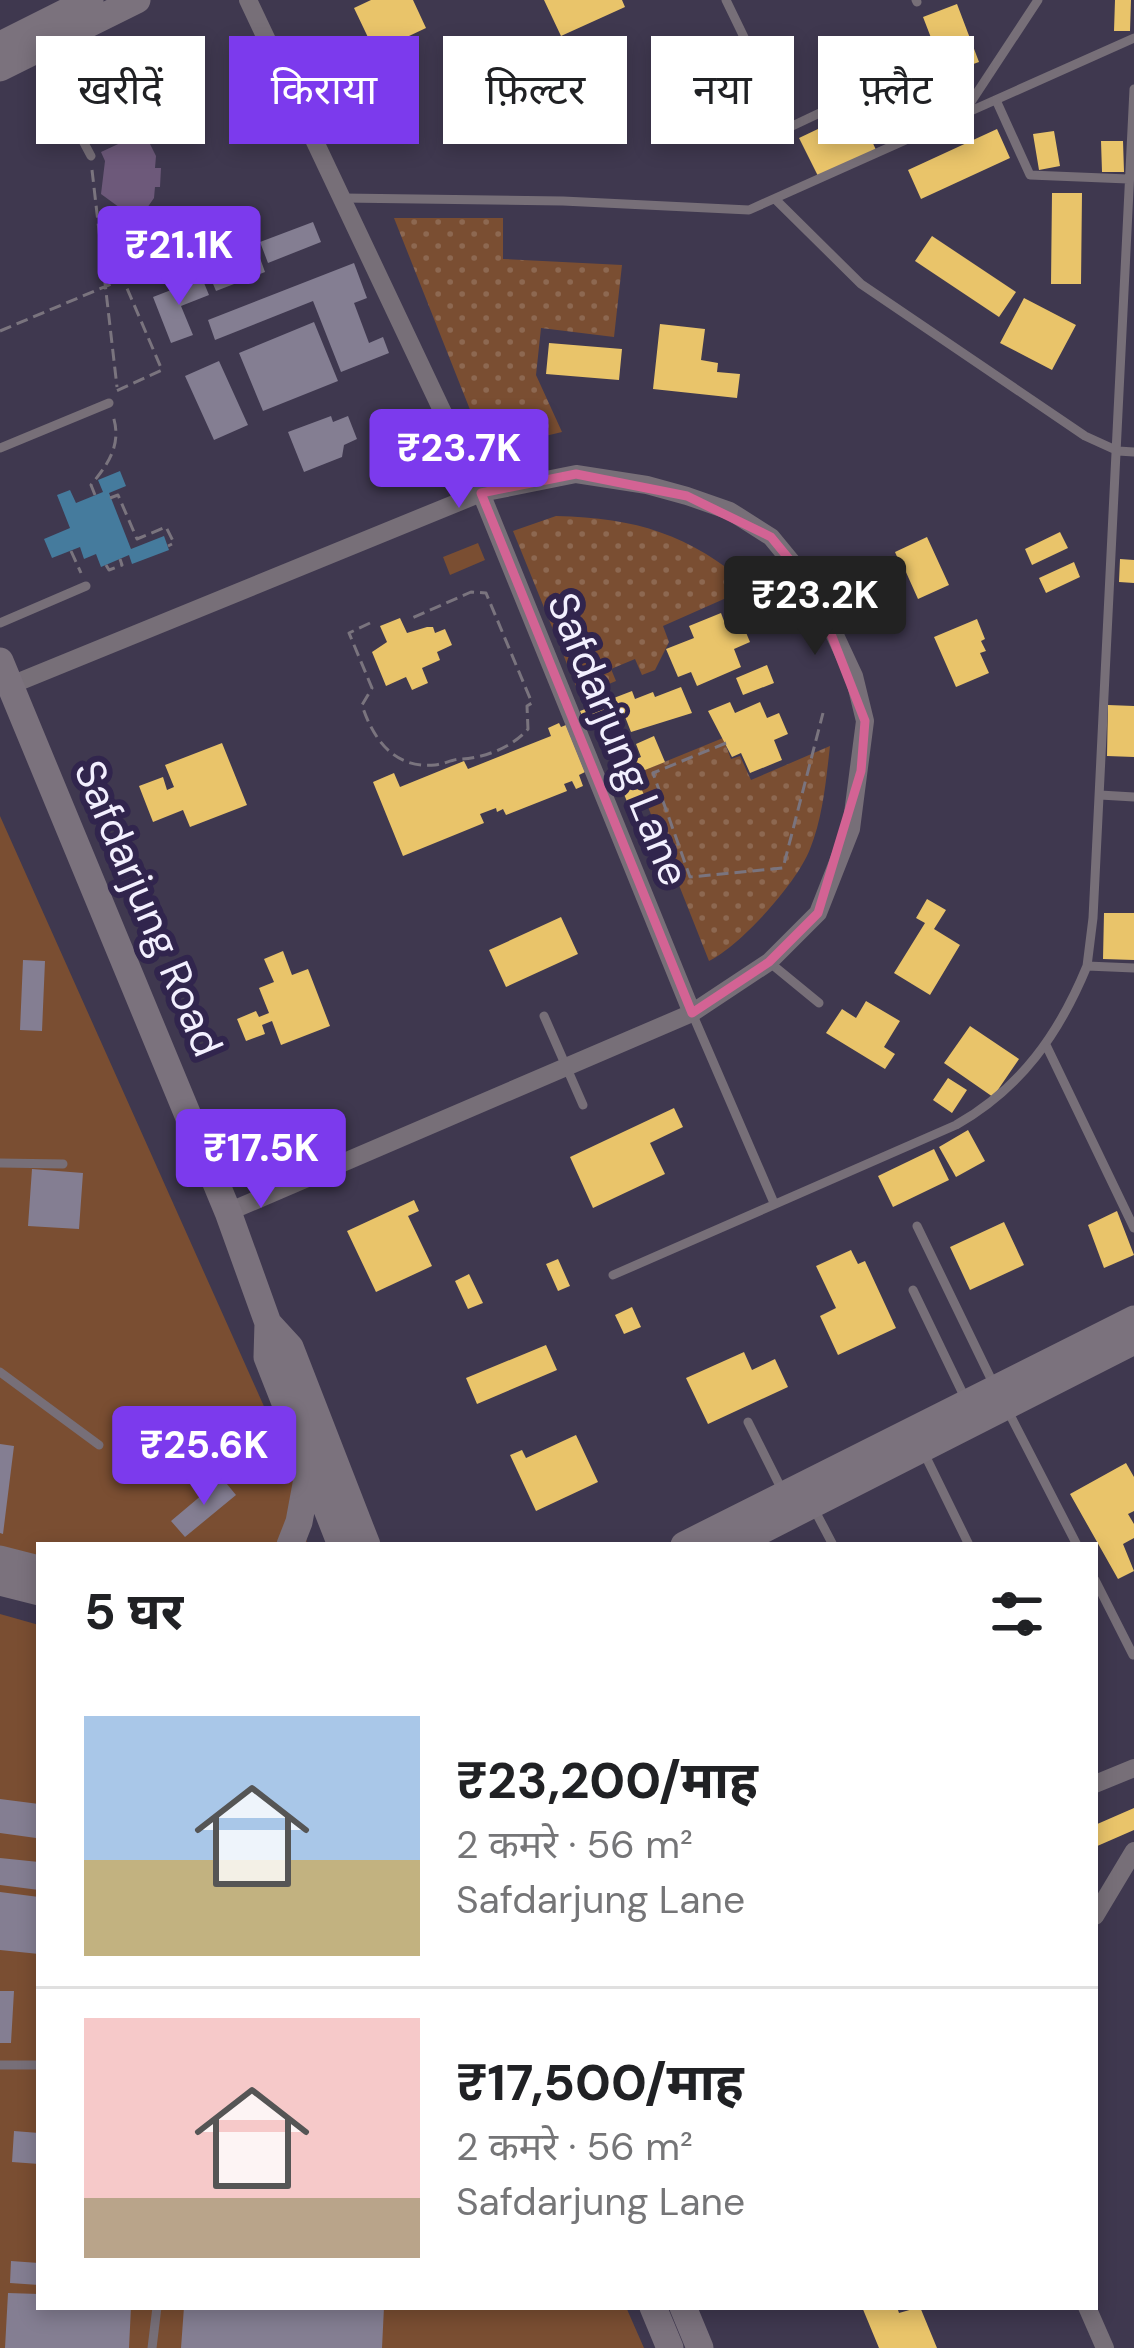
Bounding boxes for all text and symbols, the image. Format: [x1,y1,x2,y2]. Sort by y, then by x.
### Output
chip: खरीदें [36,36,205,144]
chip: किराया [229,36,419,144]
chip: फ़िल्टर [443,36,627,144]
chip: नया [651,36,794,144]
chip: फ़्लैट [818,36,974,144]
pin: ₹21.1K [81,206,277,308]
text: ₹21.1K [125,219,233,270]
pin: ₹23.7K [361,409,557,511]
text: ₹23.7K [396,422,522,473]
pin: ₹23.2K [717,556,913,658]
text: ₹23.2K [751,569,879,620]
street label: Safdarjung Lane [535,585,702,894]
street label: Safdarjung Road [61,752,236,1064]
pin: ₹17.5K [163,1109,359,1211]
text: ₹17.5K [203,1122,319,1173]
pin: ₹25.6K [106,1406,302,1508]
text: ₹25.6K [139,1419,269,1470]
text: 5 घर [84,1578,183,1645]
icon: filters [984,1581,1050,1647]
text: ₹23,200/माह [456,1747,758,1814]
icon: home [180,1764,324,1908]
text: 2 कमरे · 56 m² [456,1819,693,1870]
text: Safdarjung Lane [456,1874,745,1925]
text: ₹17,500/माह [456,2049,744,2116]
icon: home [180,2066,324,2210]
text: 2 कमरे · 56 m² [456,2121,693,2172]
text: Safdarjung Lane [456,2176,745,2227]

